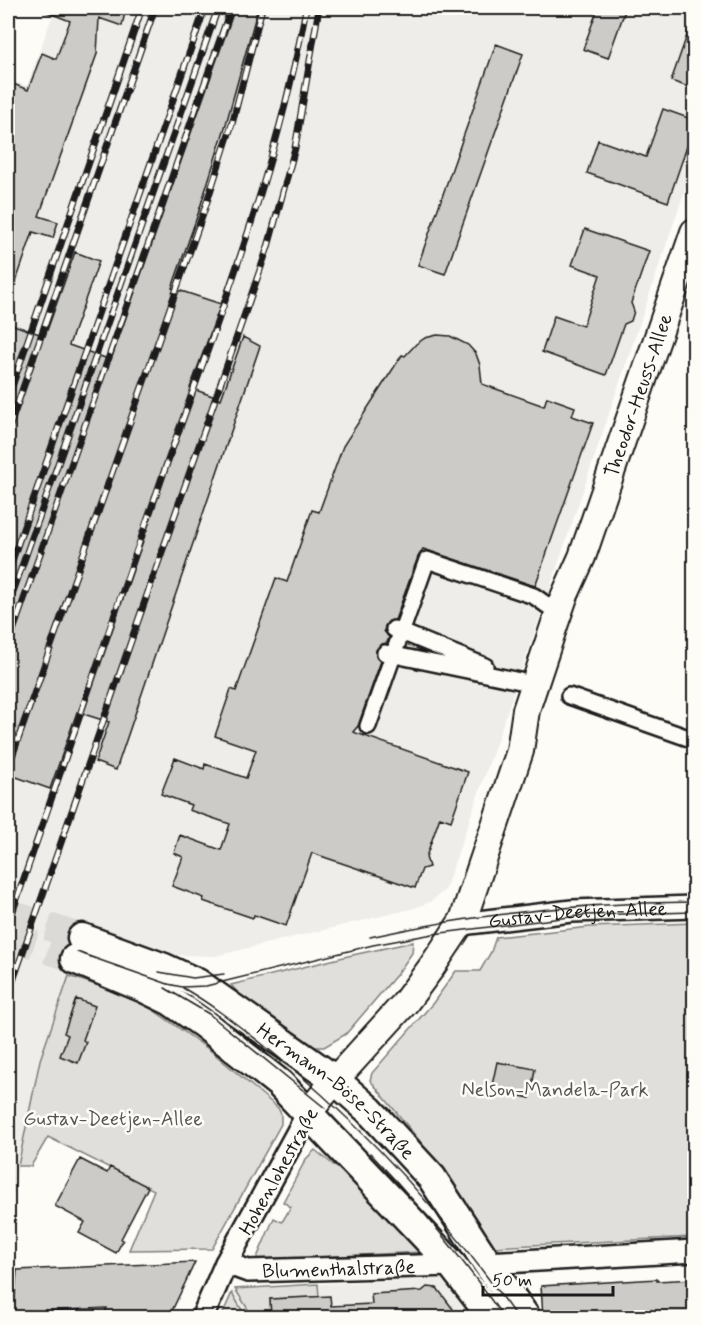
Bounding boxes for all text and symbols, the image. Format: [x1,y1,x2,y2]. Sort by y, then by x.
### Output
street label: Theodor-Heuss-Allee [598,310,680,481]
street label: Gustav-Deetjen-Allee [487,896,667,936]
street label: Hermann-Böse-Straße [251,1017,420,1166]
park label: Nelson-Mandela-Park [462,1077,648,1104]
street label: Hohenlohestraße [233,1103,326,1240]
park label: Gustav-Deetjen-Allee [23,1106,203,1133]
street label: Blumenthalstraße [262,1254,416,1286]
scale bar [483,1259,614,1297]
text: 50 m [492,1269,532,1293]

